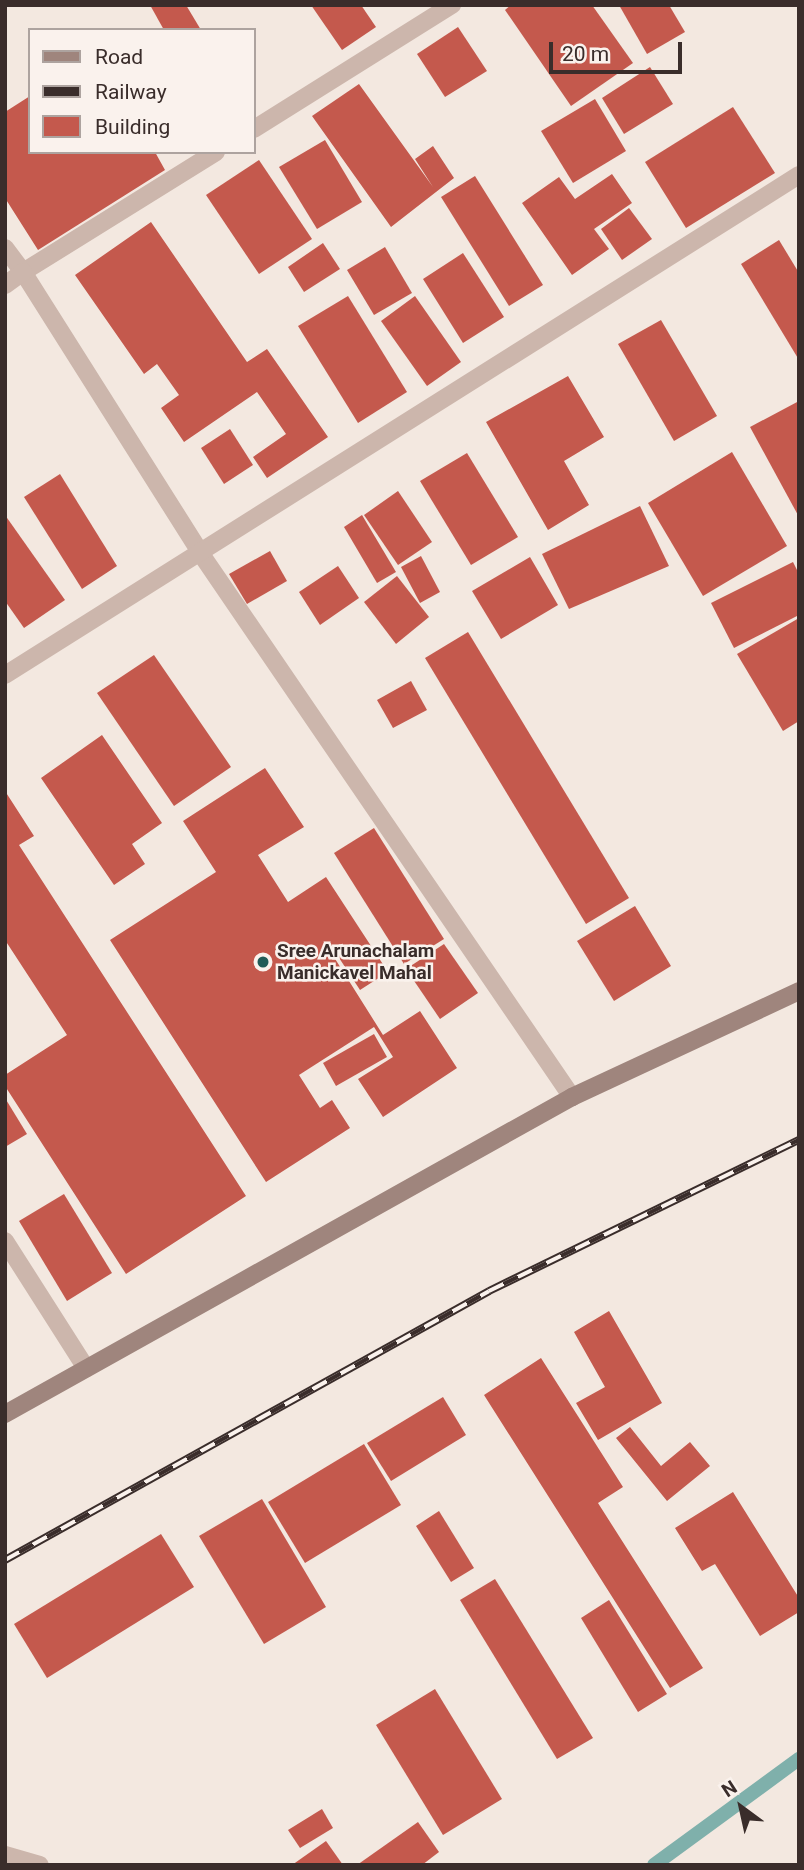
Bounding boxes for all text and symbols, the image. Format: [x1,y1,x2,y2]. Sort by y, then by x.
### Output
legend [28,28,256,154]
scale bar [552,28,685,72]
text: 20 m [562,42,609,66]
text: Road [95,45,143,69]
text: Railway [95,80,167,104]
text: Building [95,115,170,139]
place label: Sree Arunachalam Manickavel Mahal [277,940,434,984]
marker: Sree Arunachalam Manickavel Mahal [255,954,271,970]
north arrow [706,1772,776,1842]
text: N [717,1776,741,1802]

